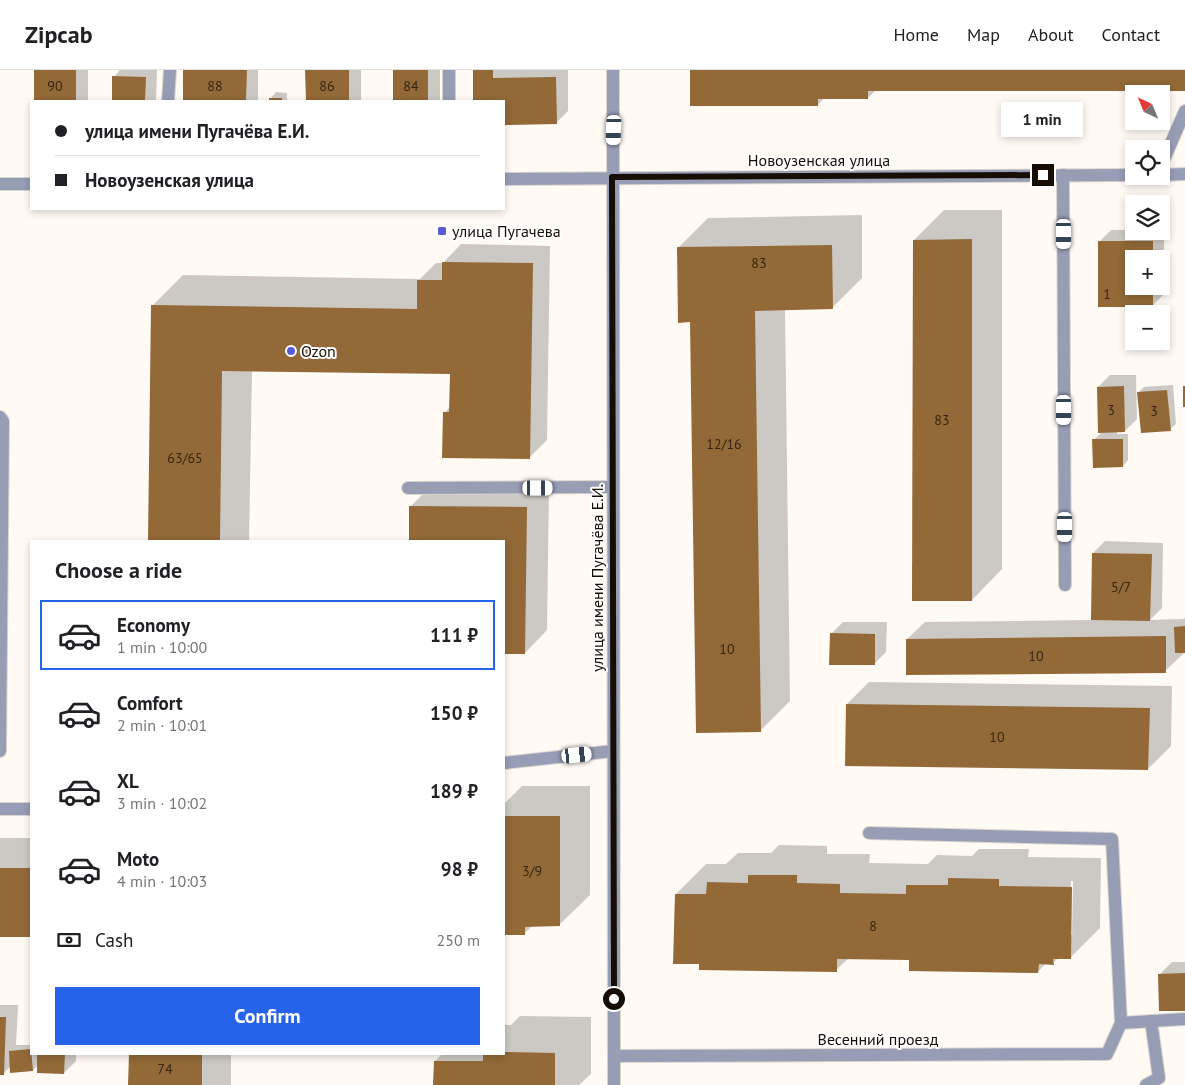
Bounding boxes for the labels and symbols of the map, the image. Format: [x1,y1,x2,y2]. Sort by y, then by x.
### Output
house number: 90 [47,77,63,95]
house number: 88 [207,77,223,95]
house number: 86 [319,77,335,95]
house number: 84 [403,77,419,95]
north arrow [1125,85,1170,130]
callout: 1 min [1002,102,1084,138]
car [605,115,622,145]
street label: Новоузенская улица [748,150,890,170]
route end [1032,164,1054,186]
car [1056,219,1071,249]
place label: улица Пугачева [452,221,561,241]
marker: улица Пугачева [436,225,448,237]
house number: 83 [751,254,767,272]
house number: 1 [1103,285,1111,303]
place label: Ozon [301,341,336,361]
marker: Ozon [285,345,297,357]
car [1056,395,1071,425]
house number: 3 [1107,401,1115,419]
house number: 3 [1150,402,1158,420]
house number: 83 [934,411,950,429]
house number: 12/16 [706,435,742,453]
house number: 63/65 [167,449,203,467]
car [523,481,553,496]
street label: улица имени Пугачёва Е.И. [587,484,607,672]
car [1057,512,1072,542]
house number: 5/7 [1111,578,1131,596]
house number: 10 [719,640,735,658]
house number: 10 [1028,647,1044,665]
house number: 10 [989,728,1005,746]
car [561,746,592,764]
house number: 3/9 [522,862,542,880]
house number: 8 [869,917,877,935]
route start [603,988,625,1010]
street label: Весенний проезд [818,1029,939,1049]
house number: 74 [157,1060,173,1078]

